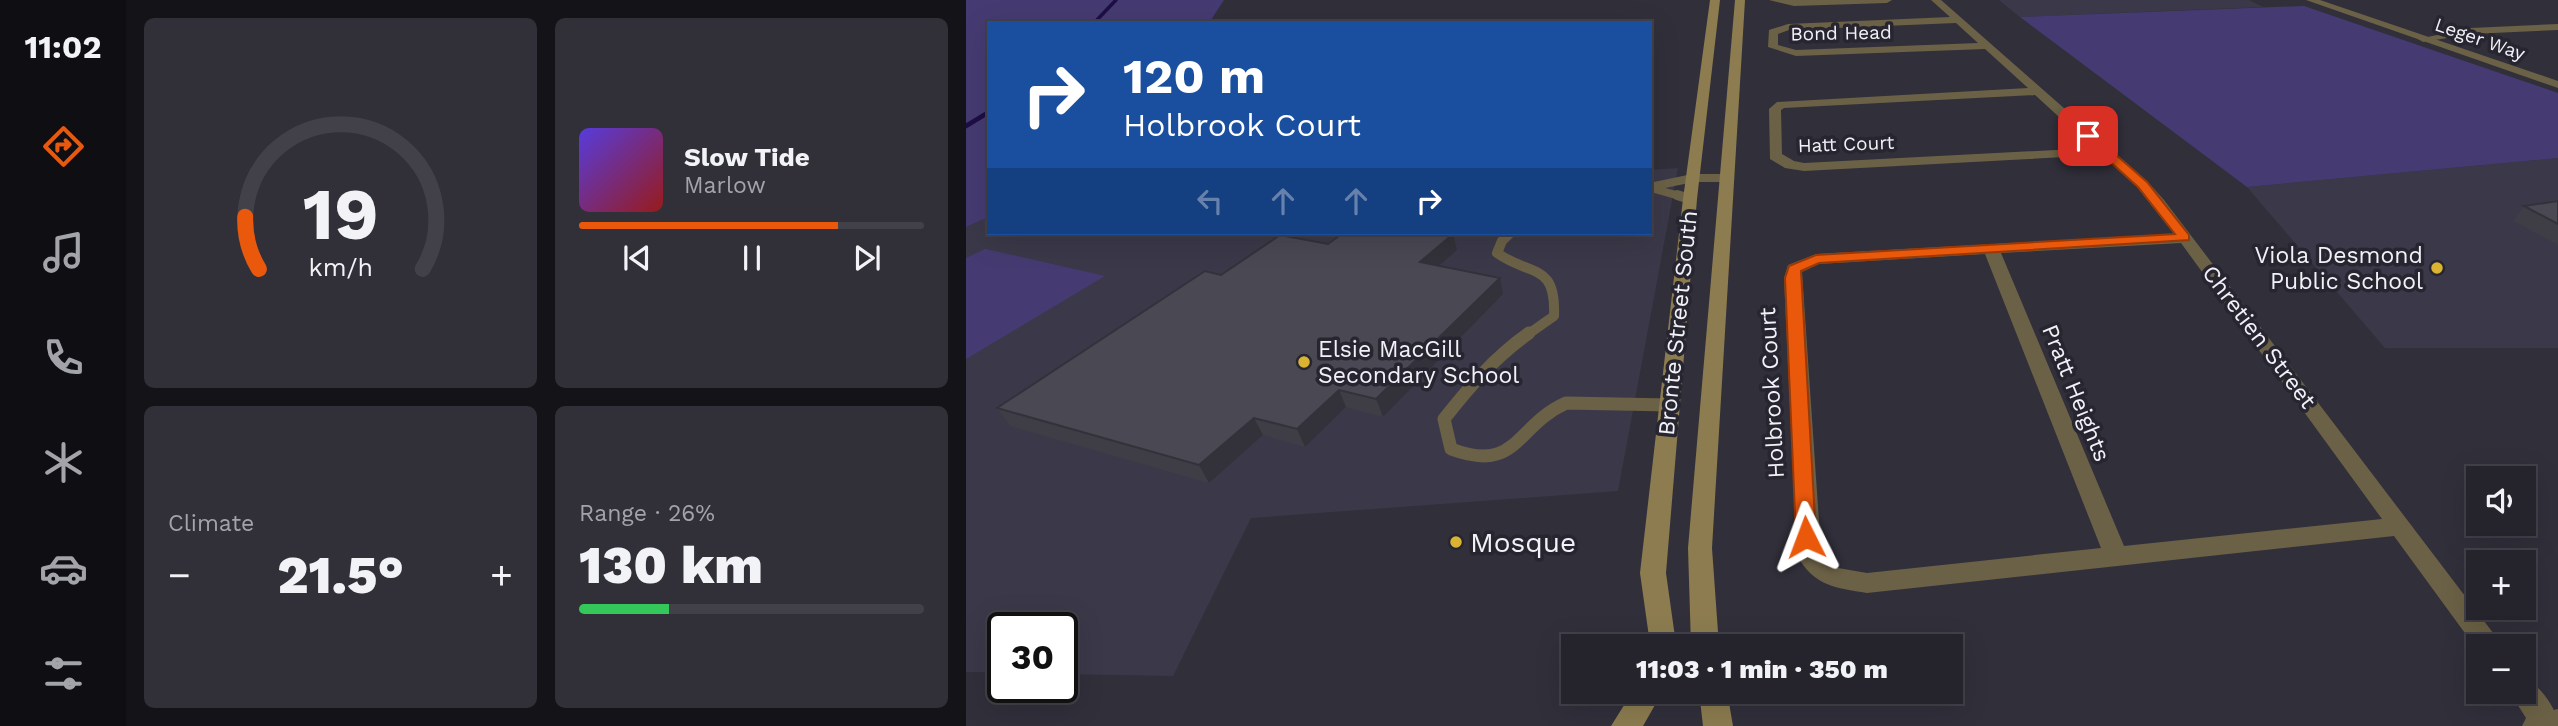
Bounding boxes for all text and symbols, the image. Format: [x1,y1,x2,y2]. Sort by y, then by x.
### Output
street label: Leger Way [2432,13,2528,65]
street label: Bond Head [1790,21,1892,45]
text: 11:02 [25,28,101,66]
text: 120 m [1123,47,1265,105]
icon: right [1008,49,1099,140]
text: Holbrook Court [1123,106,1361,144]
pin [2058,106,2118,166]
icon: arrive [2069,117,2107,155]
icon: directions [39,122,88,171]
street label: Hatt Court [1797,131,1895,157]
text: Slow Tide [684,142,810,172]
text: 19 [302,171,379,257]
text: Marlow [684,172,766,199]
icon: left [1191,182,1229,220]
icon: ahead [1264,182,1302,220]
icon: ahead [1337,182,1375,220]
icon: right [1410,182,1448,220]
street label: Bronte Street South [1653,209,1703,437]
icon: music [39,228,88,277]
icon: previous [618,239,656,277]
icon: pause [733,239,771,277]
icon: next [848,239,886,277]
place label: Viola Desmond Public School [2254,242,2423,295]
text: km/h [308,253,373,282]
street label: Chretien Street [2196,260,2322,414]
marker: Viola Desmond Public School [2429,260,2445,276]
street label: Holbrook Court [1754,307,1790,479]
street label: Pratt Heights [2036,321,2116,465]
icon: phone [39,333,88,382]
place label: Elsie MacGill Secondary School [1318,336,1519,389]
marker: Elsie MacGill Secondary School [1296,354,1312,370]
icon: climate [39,438,88,487]
map controls [2466,466,2536,704]
button: sound [2466,466,2536,536]
text: Range · 26% [579,500,715,527]
position arrow [1769,500,1843,574]
text: Climate [168,510,254,537]
place label: Mosque [1470,526,1576,559]
marker: Mosque [1448,534,1464,550]
text: 130 km [579,535,763,596]
icon: car [39,544,88,593]
text: 21.5° [277,545,404,606]
button: + [2466,550,2536,620]
text: − [168,553,191,597]
text: + [490,553,513,597]
speed limit sign: 30 [987,612,1078,703]
button: − [2466,634,2536,704]
icon: filters [39,649,88,698]
text: 11:03 · 1 min · 350 m [1636,654,1888,684]

